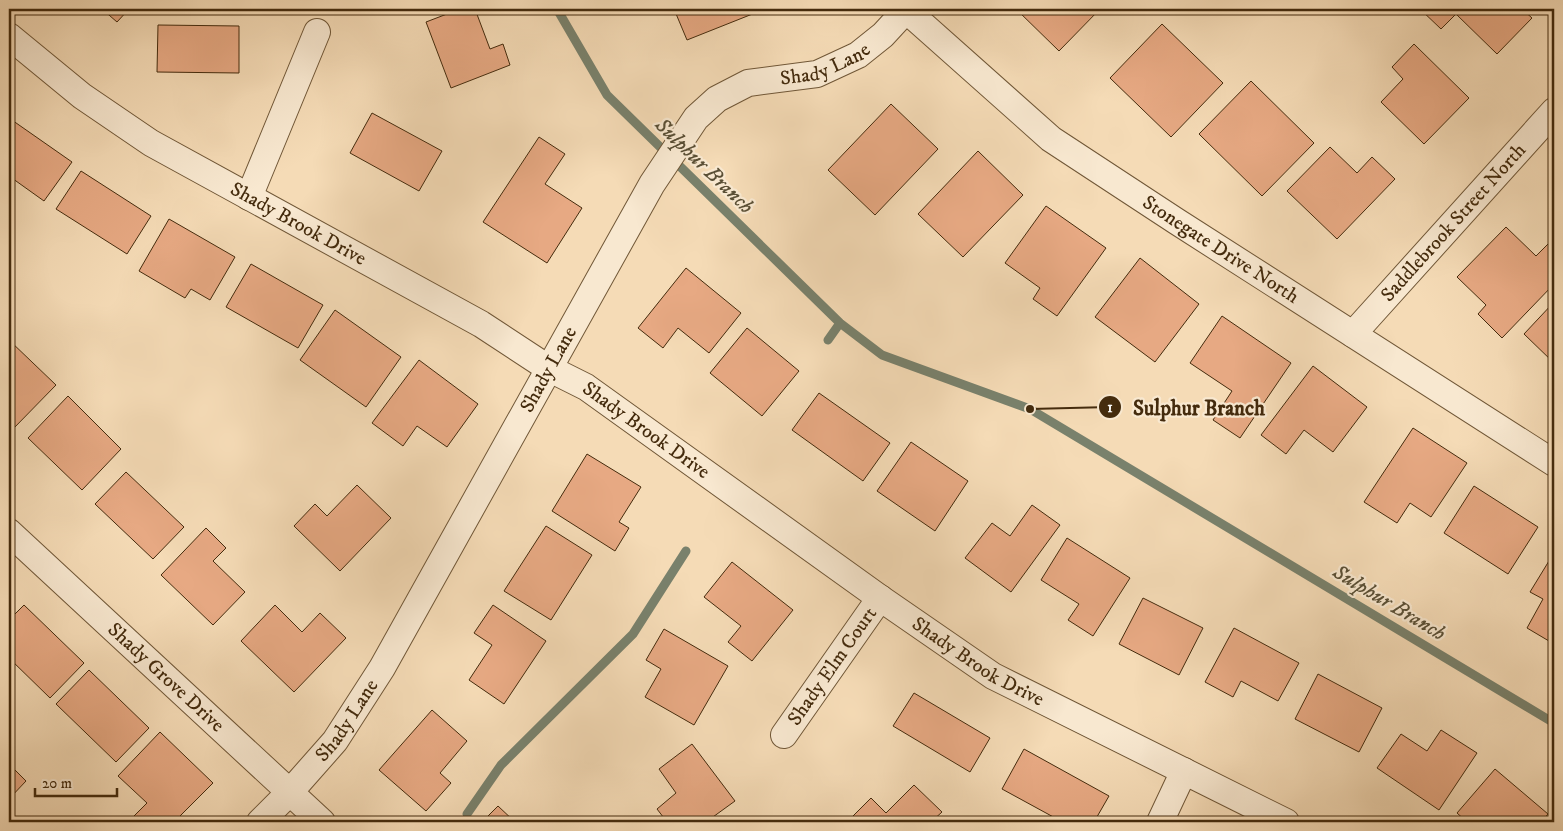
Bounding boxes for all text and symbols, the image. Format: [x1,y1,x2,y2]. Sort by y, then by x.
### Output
street label: Shady Lane [779,37,876,91]
water label: Sulphur Branch [649,112,759,220]
street label: Saddlebrook Street North [1375,138,1532,307]
street label: Shady Brook Drive [226,176,371,271]
street label: Stonegate Drive North [1138,190,1304,309]
street label: Shady Lane [514,322,582,417]
street label: Shady Brook Drive [577,376,715,484]
callout: Sulphur Branch [1098,389,1275,425]
text: Sulphur Branch [1133,396,1266,422]
text: 1 [1107,398,1113,417]
water label: Sulphur Branch [1327,559,1450,647]
street label: Shady Elm Court [782,602,882,730]
street label: Shady Brook Drive [907,611,1048,712]
street label: Shady Grove Drive [102,617,230,738]
street label: Shady Lane [310,675,384,767]
scale bar [35,766,118,798]
text: 20 m [42,774,72,793]

